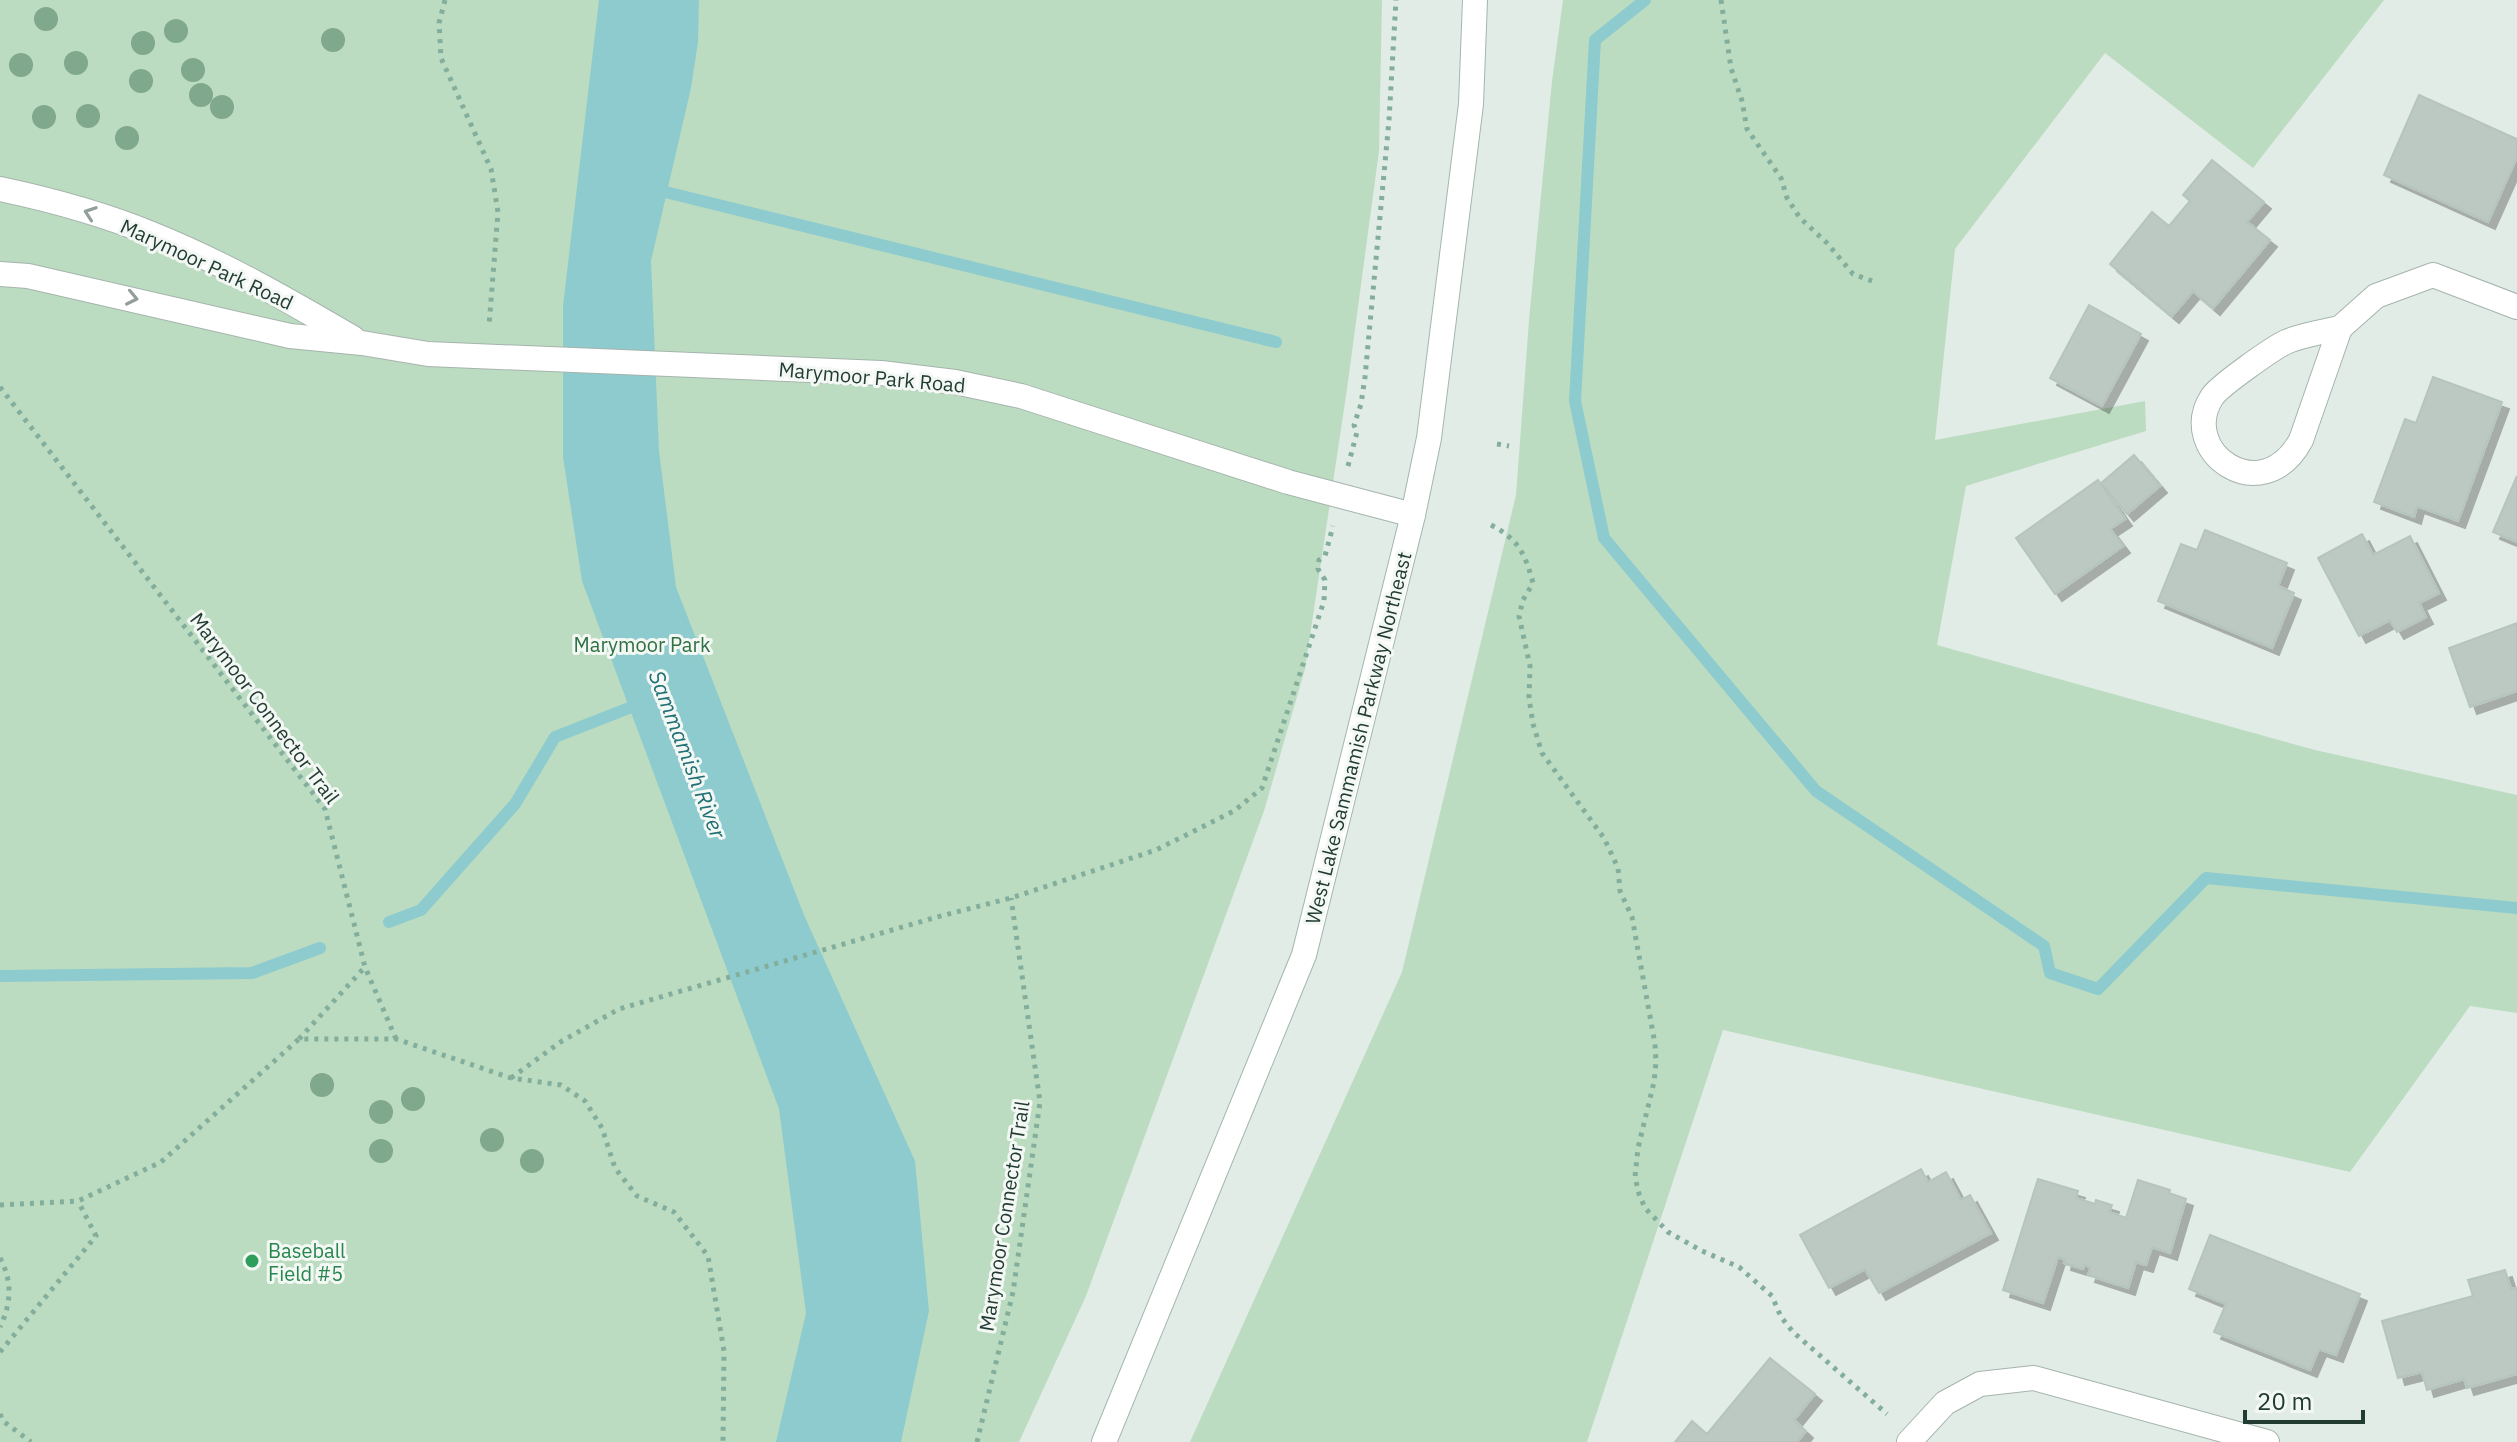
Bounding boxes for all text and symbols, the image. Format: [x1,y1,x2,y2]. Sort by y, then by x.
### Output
one-way arrow [84,206,98,222]
street label: Marymoor Park Road [116,212,298,316]
one-way arrow [124,289,138,306]
street label: Marymoor Park Road [777,355,967,399]
street label: West Lake Sammamish Parkway Northeast [1299,549,1417,927]
street label: Marymoor Connector Trail [184,607,346,809]
park label: Marymoor Park [574,631,711,658]
water label: Sammamish River [643,666,734,843]
street label: Marymoor Connector Trail [972,1099,1036,1333]
place label: Baseball Field #5 [268,1237,346,1287]
marker: Baseball Field #5 [243,1252,261,1270]
scale bar [2245,1374,2363,1424]
text: 20 m [2257,1385,2312,1417]

